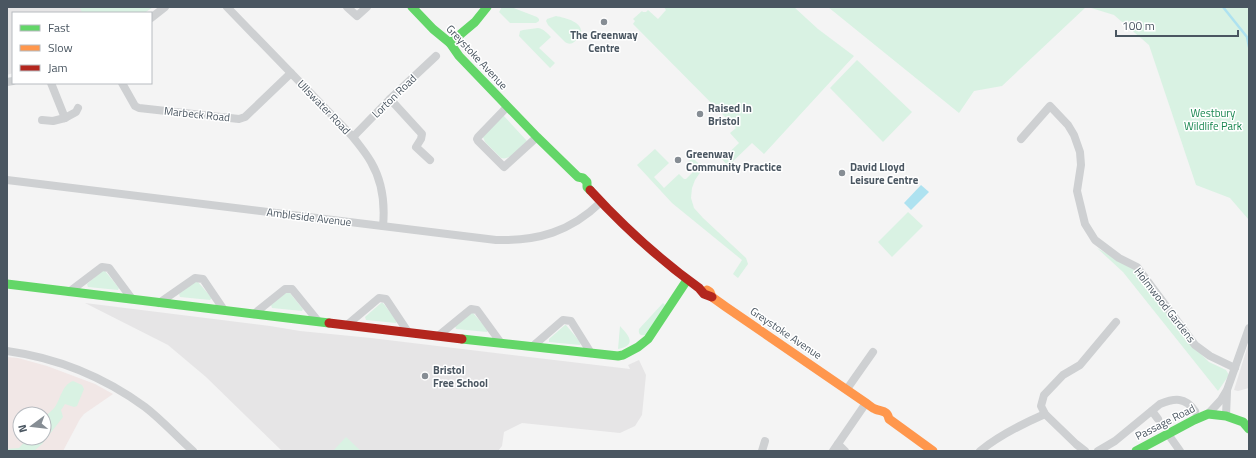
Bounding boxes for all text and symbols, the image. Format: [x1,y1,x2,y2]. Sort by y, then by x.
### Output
legend [12,12,152,84]
scale bar [1116,12,1238,38]
text: 100 m [1122,16,1155,35]
marker: The Greenway Centre [599,17,609,27]
text: Fast [48,18,71,37]
street label: Greystoke Avenue [443,21,512,93]
place label: The Greenway Centre [570,27,638,56]
text: Slow [48,38,73,57]
text: Jam [48,58,68,77]
street label: Lorton Road [368,70,420,121]
street label: Ullswater Road [294,76,354,138]
place label: Raised In Bristol [708,100,752,129]
street label: Marbeck Road [163,103,231,125]
park label: Westbury Wildlife Park [1184,105,1243,134]
marker: Raised In Bristol [695,109,705,119]
place label: Greenway Community Practice [686,146,782,175]
marker: Greenway Community Practice [673,155,683,165]
place label: David Lloyd Leisure Centre [850,159,919,188]
marker: David Lloyd Leisure Centre [837,168,847,178]
street label: Ambleside Avenue [266,204,353,230]
street label: Holmwood Gardens [1131,264,1199,346]
street label: Greystoke Avenue [747,303,825,363]
place label: Bristol Free School [433,362,488,391]
marker: Bristol Free School [420,371,430,381]
street label: Passage Road [1132,400,1198,444]
north arrow [12,406,52,446]
text: N [14,423,31,434]

